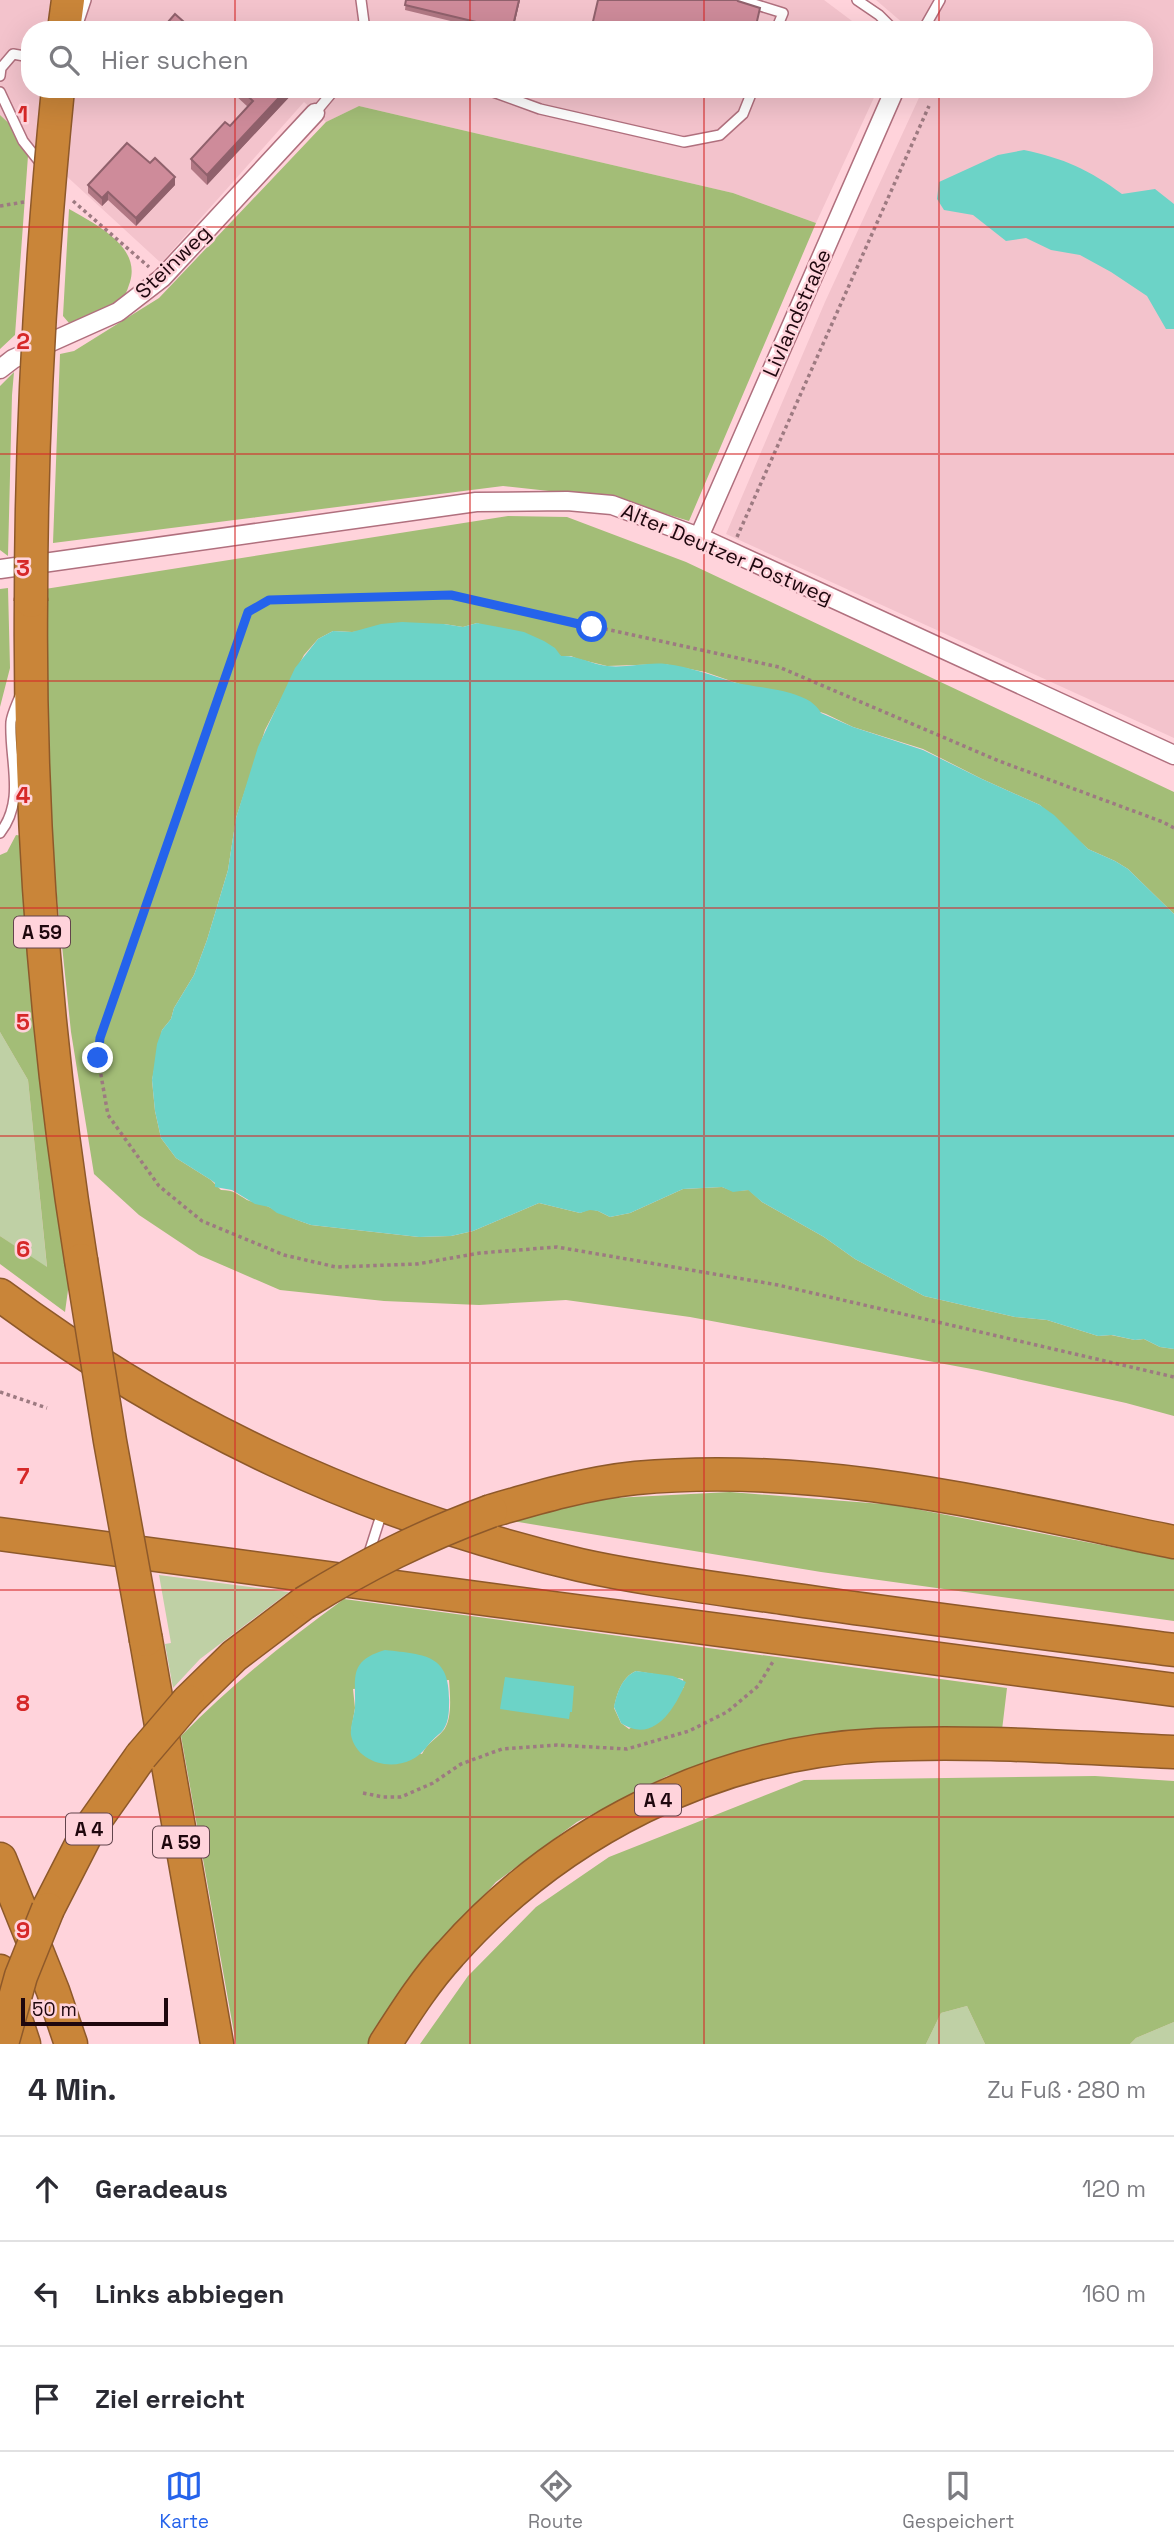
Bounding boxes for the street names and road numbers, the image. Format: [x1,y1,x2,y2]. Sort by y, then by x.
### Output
street label: Steinweg [129,219,216,304]
street label: Livlandstraße [756,245,837,381]
street label: Alter Deutzer Postweg [618,497,837,610]
road number: A 59 [14,916,70,948]
road number: A 4 [635,1784,681,1816]
road number: A 4 [66,1814,112,1844]
road number: A 59 [153,1826,209,1858]

